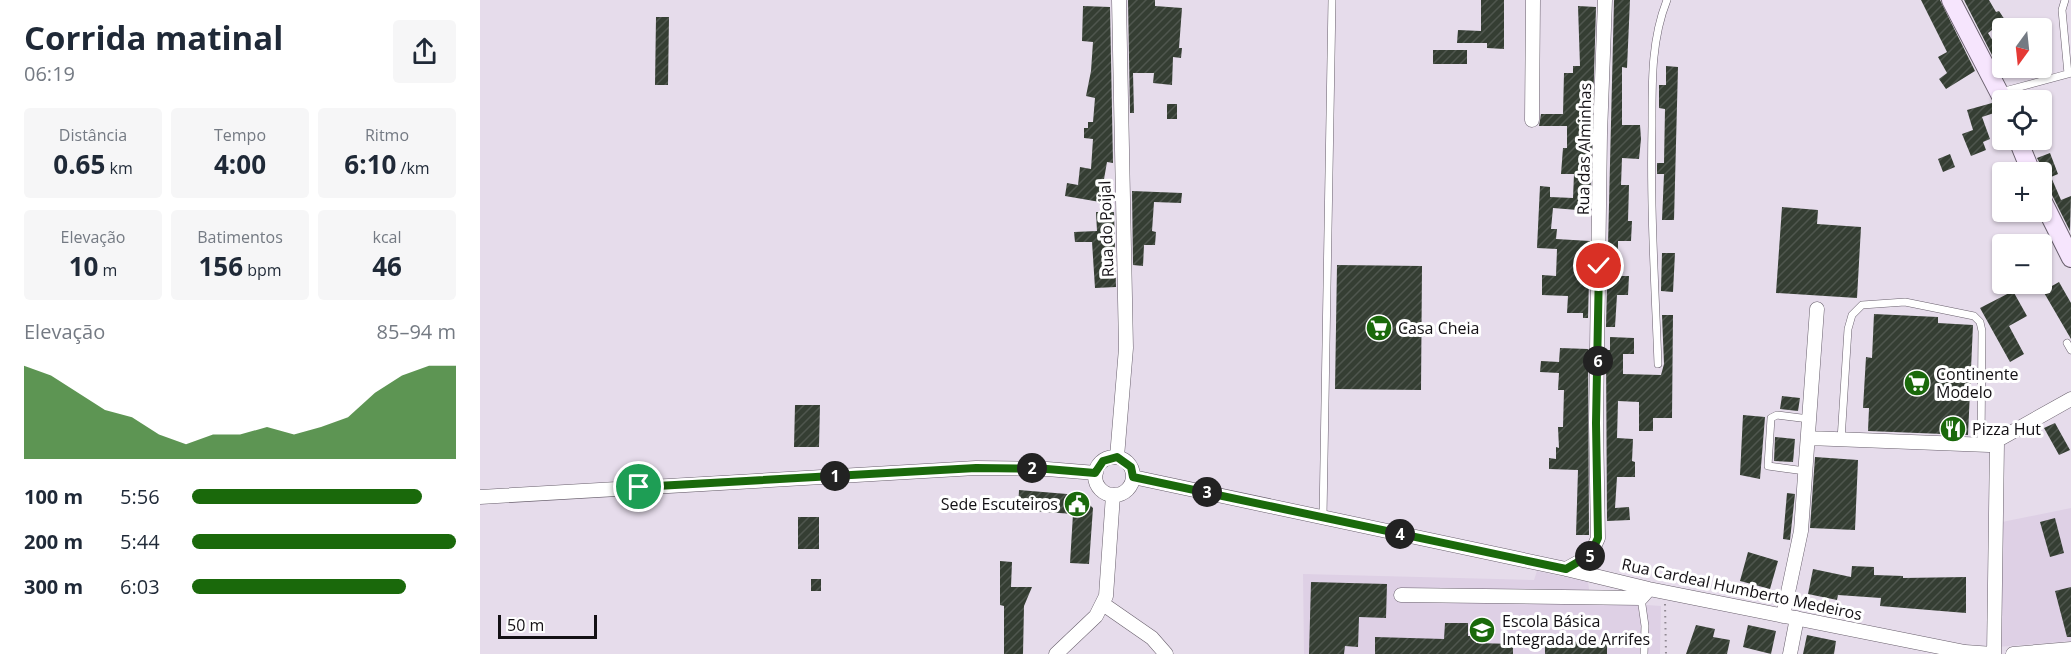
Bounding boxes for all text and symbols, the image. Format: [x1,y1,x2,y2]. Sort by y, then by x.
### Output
text: Corrida matinal [24,15,283,60]
north arrow [1992,18,2052,78]
map controls [1992,18,2052,294]
button: share [393,20,456,83]
text: 06:19 [24,60,75,87]
street label: Rua das Alminhas [1572,83,1596,215]
button: locate [1992,90,2052,150]
text: Distância [59,124,127,146]
text: Tempo [214,124,266,146]
text: Ritmo [365,124,409,146]
text: 0.65 [53,146,105,182]
text: 4:00 [214,146,266,182]
text: 6:10 [344,146,396,182]
text: km [105,157,133,179]
text: /km [396,157,430,179]
button: + [1992,162,2052,222]
street label: Rua do Poijal [1093,180,1119,278]
text: Elevação [61,226,125,248]
text: Batimentos [197,226,283,248]
text: kcal [373,226,402,248]
button: − [1992,234,2052,294]
pin [1573,240,1624,291]
text: 10 [69,248,98,284]
text: 156 [198,248,243,284]
text: 46 [372,248,402,284]
icon: check [1582,249,1615,282]
text: m [98,259,117,281]
text: bpm [243,259,282,281]
supermarket icon: Casa Cheia [1364,313,1394,343]
place label: Casa Cheia [1398,317,1479,339]
text: Elevação [24,318,105,345]
text: 85–94 m [377,318,456,345]
pin: 6 [1583,346,1613,376]
text: 6 [1593,350,1603,372]
place label: Continente Modelo [1936,363,2019,403]
supermarket icon: Continente Modelo [1902,368,1932,398]
restaurant icon: Pizza Hut [1938,414,1968,444]
place label: Pizza Hut [1972,418,2041,440]
pin: 2 [1017,453,1047,483]
text: 2 [1027,457,1037,479]
pin [613,461,664,512]
pin: 1 [820,461,850,491]
text: 1 [830,465,840,487]
icon: arrive [622,470,655,503]
pin: 3 [1192,477,1222,507]
text: 3 [1202,481,1212,503]
text: 100 m [24,483,83,510]
text: 5:56 [120,483,160,510]
public building icon: Sede Escuteiros [1062,489,1092,519]
place label: Sede Escuteiros [941,493,1058,515]
pin: 4 [1385,519,1415,549]
text: 4 [1395,523,1405,545]
text: 200 m [24,528,83,555]
text: 5:44 [120,528,160,555]
pin: 5 [1575,541,1605,571]
text: 5 [1585,545,1595,567]
street label: Rua Cardeal Humberto Medeiros [1620,553,1864,625]
text: 300 m [24,573,83,600]
text: 6:03 [120,573,160,600]
place label: Escola Básica Integrada de Arrifes [1502,610,1650,650]
scale bar [498,612,597,640]
text: 50 m [507,614,544,636]
school or university icon: Escola Básica Integrada de Arrifes [1467,615,1497,645]

